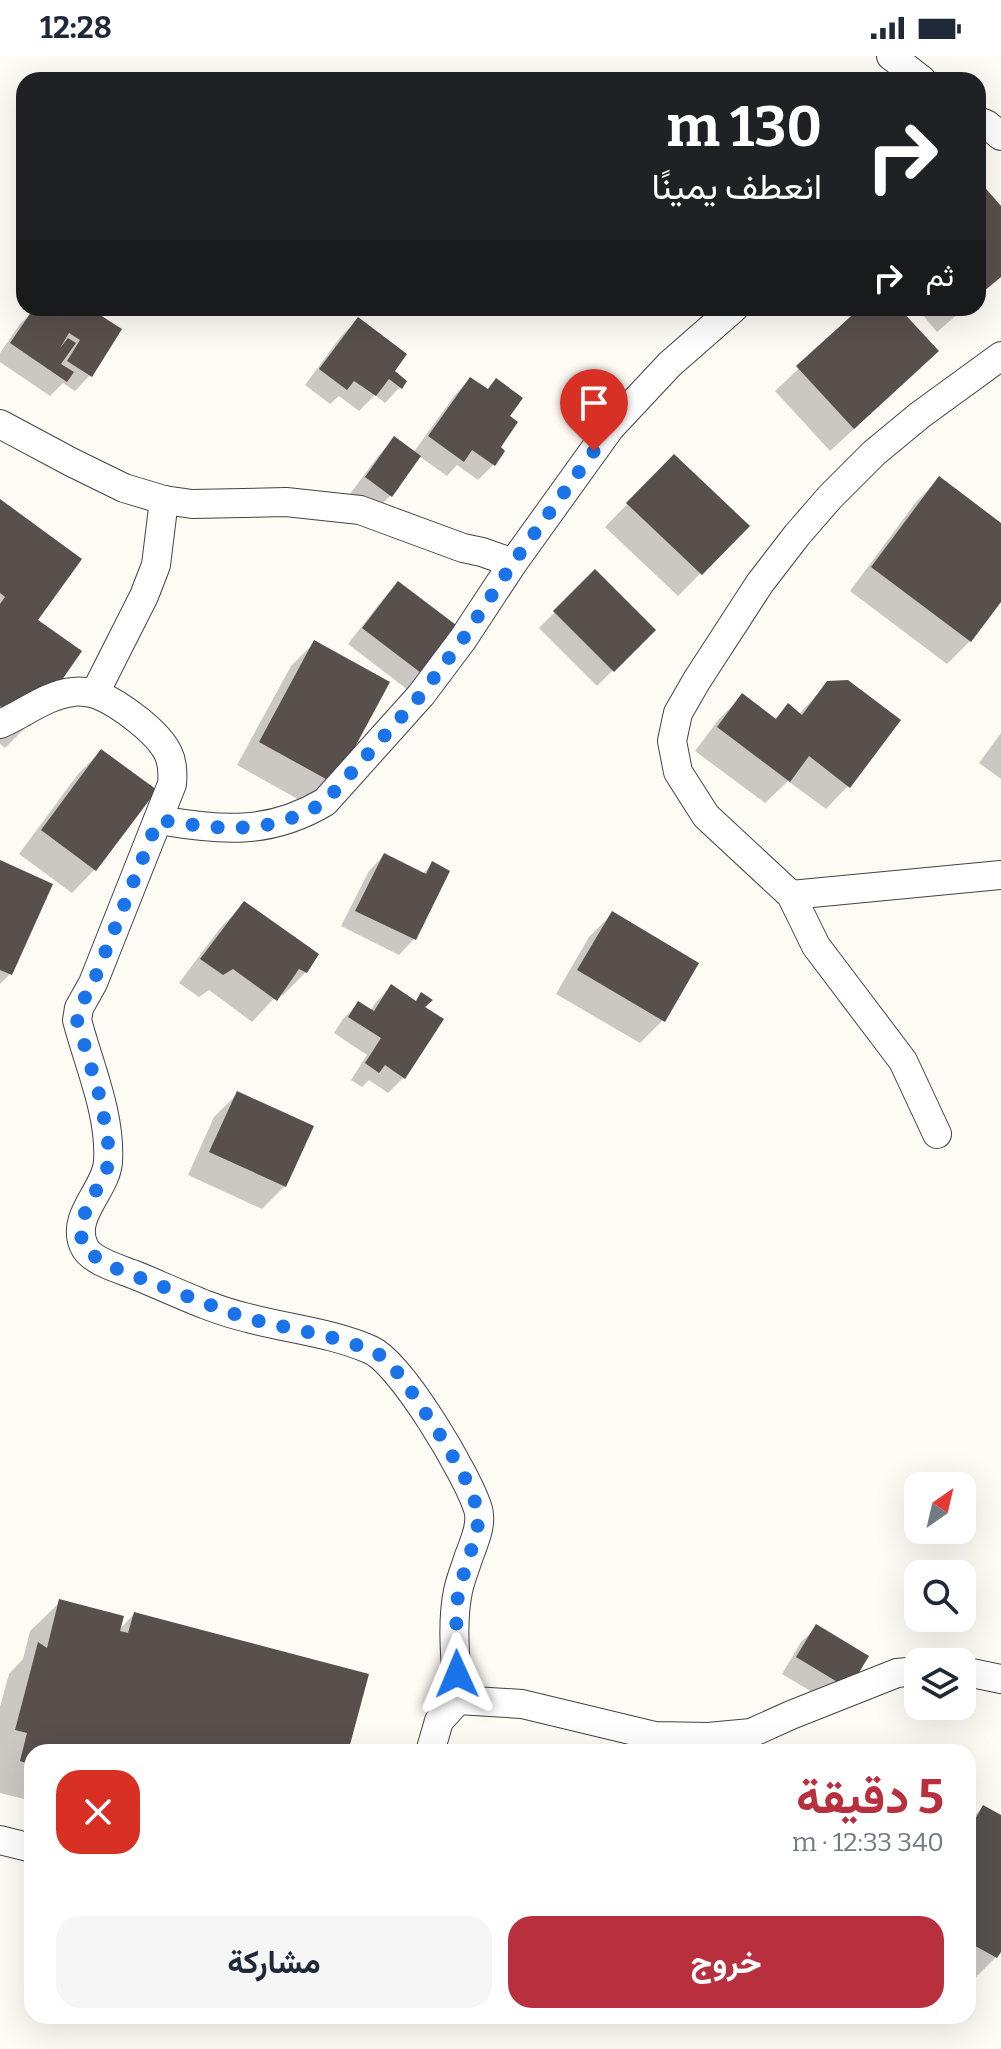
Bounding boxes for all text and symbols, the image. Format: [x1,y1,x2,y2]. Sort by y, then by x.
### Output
text: 12:28 [40,10,112,46]
text: 130 m [666,94,822,161]
icon: right [850,104,954,208]
text: انعطف يمينًا [651,165,822,209]
icon: right [866,256,910,300]
text: ثم [926,258,954,294]
pin [560,369,628,451]
icon: arrive [572,381,616,425]
north arrow [904,1472,976,1544]
map controls [904,1472,976,1720]
button: search [904,1560,976,1632]
position arrow [415,1632,499,1716]
button: layers [904,1648,976,1720]
text: 5 دقيقة [796,1768,944,1826]
button: close [56,1770,140,1854]
text: 340 m · 12:33 [792,1827,944,1858]
button: مشاركة [56,1916,492,2008]
button: خروج [508,1916,944,2008]

